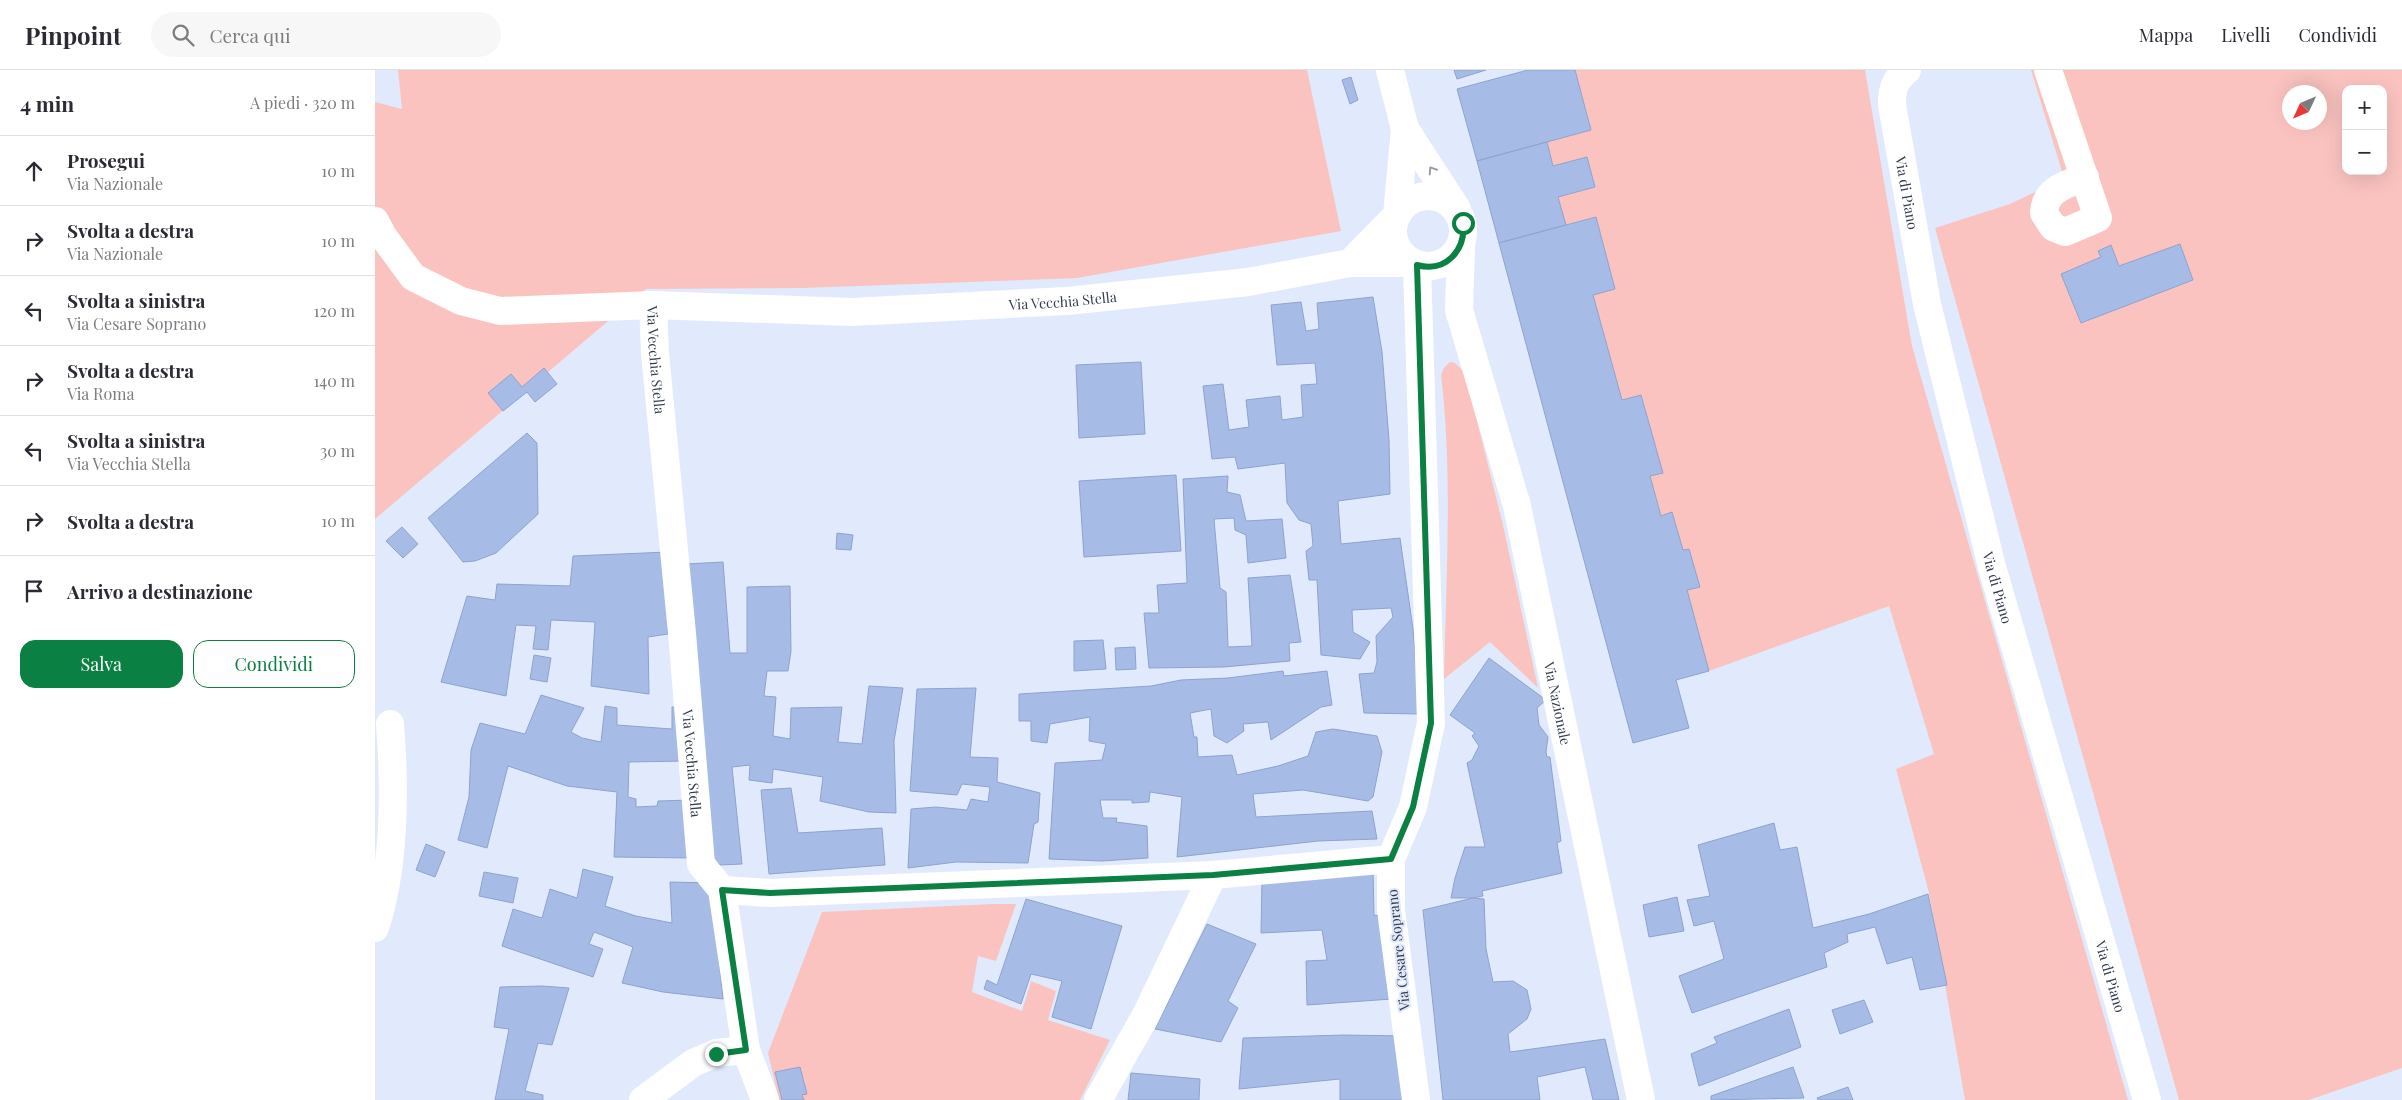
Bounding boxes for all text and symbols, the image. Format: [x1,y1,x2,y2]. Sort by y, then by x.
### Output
search box [151,12,501,57]
text: Pinpoint [25,19,121,51]
icon: search [169,21,197,49]
text: Cerca qui [209,22,291,48]
text: Mappa [2139,23,2193,47]
text: Livelli [2221,23,2270,47]
text: Condividi [2298,23,2377,47]
north arrow [2282,85,2327,130]
map controls [2342,85,2387,175]
button: + [2342,85,2387,130]
text: 4 min [20,89,74,117]
text: A piedi · 320 m [250,92,355,113]
button: − [2342,130,2387,175]
text: Prosegui [67,147,145,173]
street label: Via di Piano [1892,154,1923,231]
icon: ahead [20,157,48,185]
text: 10 m [321,160,355,181]
one-way arrow [1428,167,1438,176]
text: Via Nazionale [67,173,163,194]
route start [1452,212,1475,235]
text: Svolta a destra [67,217,194,243]
icon: right [20,227,48,255]
text: 10 m [321,230,355,251]
text: Via Nazionale [67,243,163,264]
street label: Via Vecchia Stella [1007,286,1118,314]
text: Svolta a sinistra [67,287,205,313]
icon: left [20,297,48,325]
text: 120 m [314,300,355,321]
street label: Via Vecchia Stella [644,304,670,415]
text: Via Cesare Soprano [67,313,206,334]
text: Svolta a destra [67,357,194,383]
icon: right [20,367,48,395]
text: 140 m [313,370,355,391]
text: Via Roma [67,383,134,404]
text: Svolta a sinistra [67,427,205,453]
icon: left [20,437,48,465]
text: 30 m [320,440,355,461]
text: Via Vecchia Stella [67,453,191,474]
icon: right [20,507,48,535]
text: Svolta a destra [67,508,194,534]
text: 10 m [321,510,355,531]
street label: Via di Piano [1979,549,2017,626]
icon: arrive [20,577,48,605]
text: Arrivo a destinazione [67,578,253,604]
button: Salva [20,640,183,688]
button: Condividi [193,640,355,688]
street label: Via Nazionale [1540,659,1576,746]
street label: Via Vecchia Stella [679,707,707,818]
street label: Via Cesare Soprano [1382,888,1414,1013]
street label: Via di Piano [2091,937,2131,1015]
route end [705,1043,728,1066]

